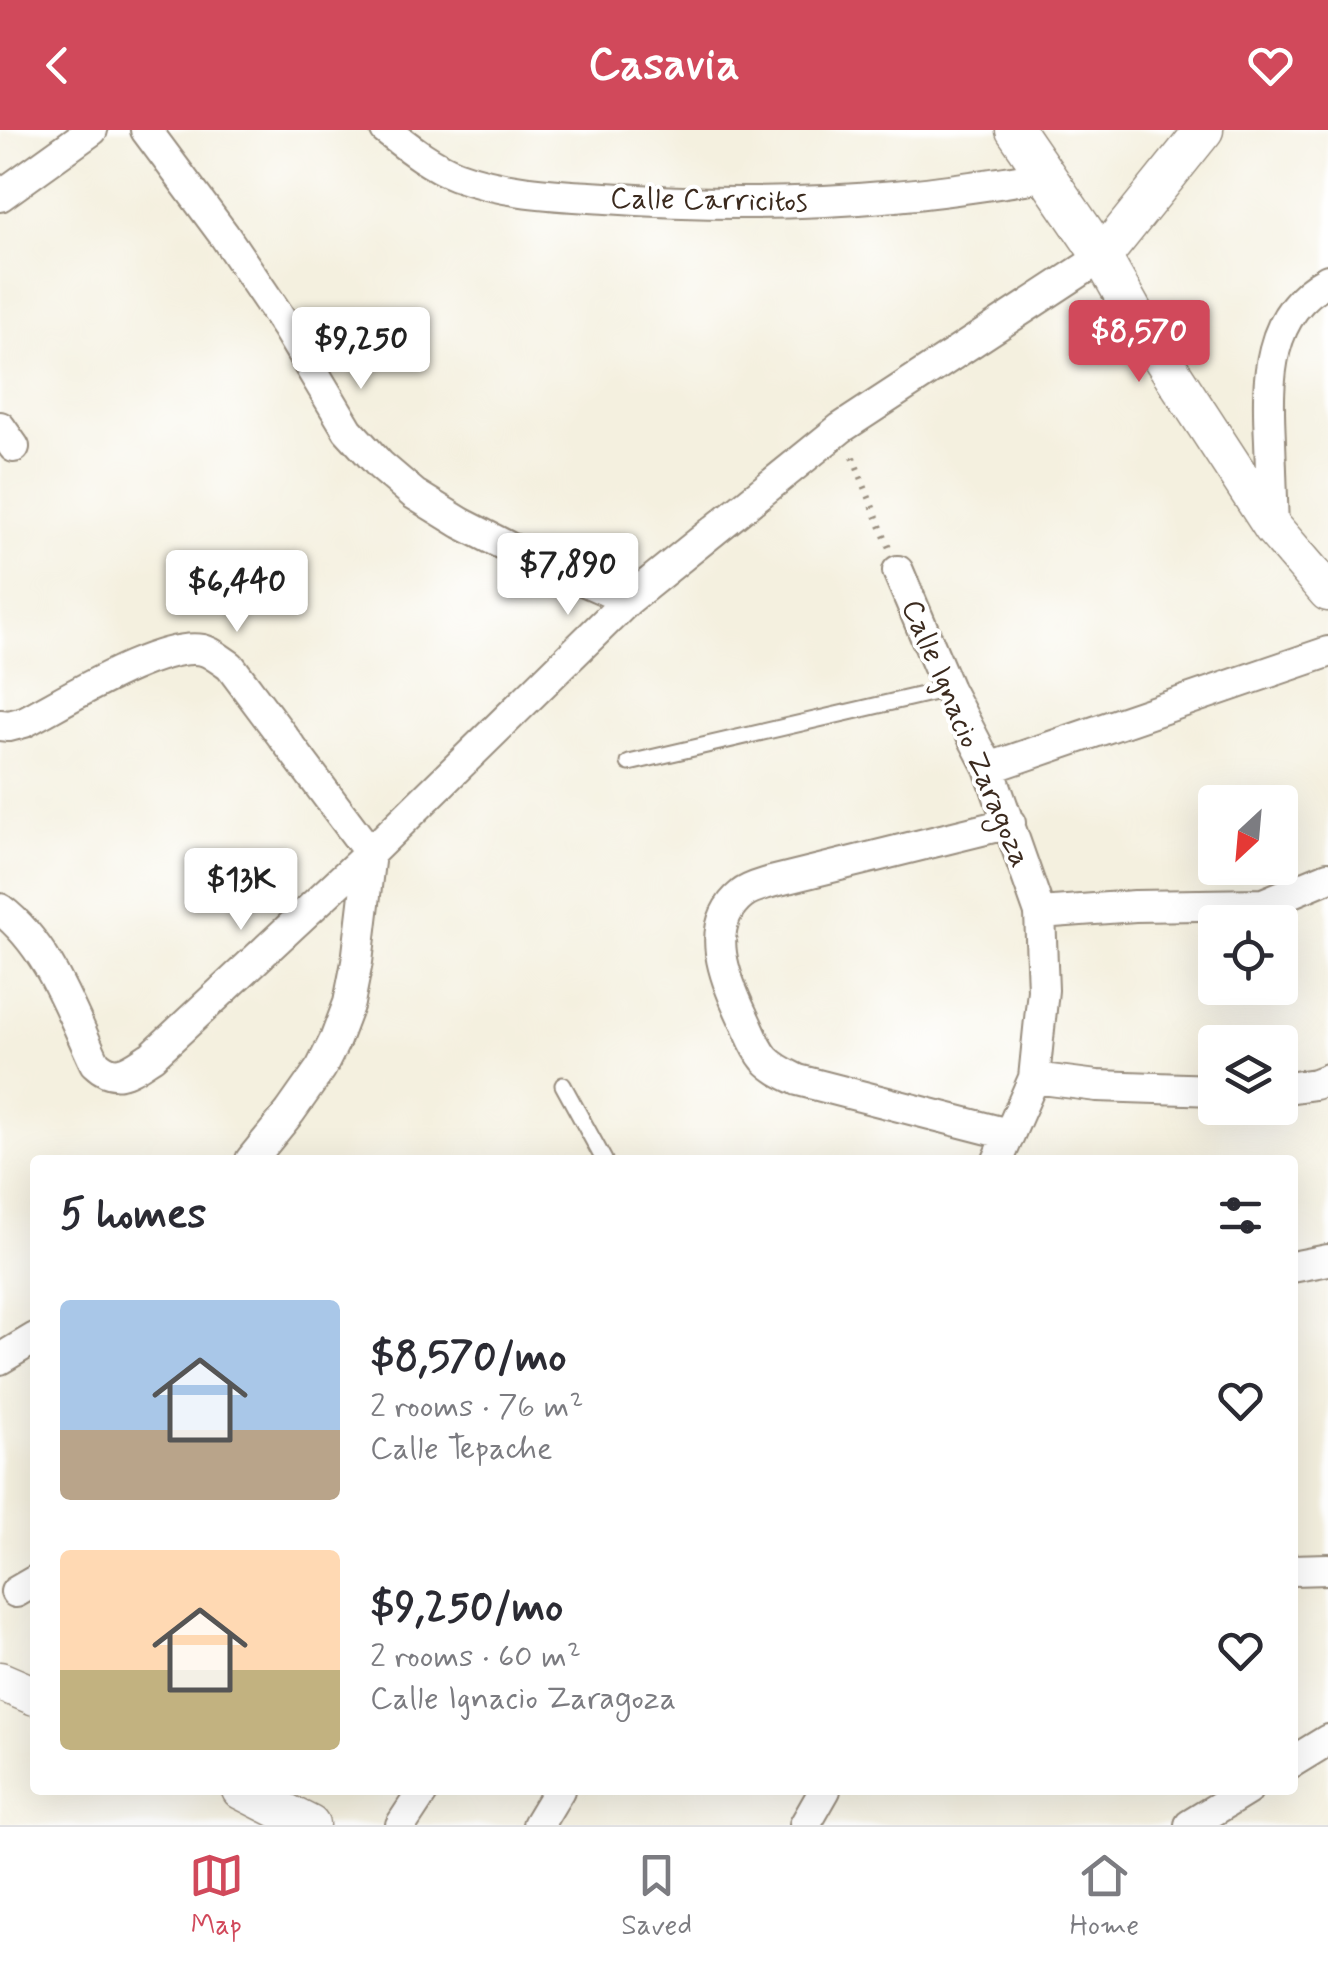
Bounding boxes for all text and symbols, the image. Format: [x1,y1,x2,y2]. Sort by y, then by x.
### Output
text: Casavia [588,36,740,95]
icon: back [30,38,85,93]
icon: heart [1243,38,1298,93]
street label: Calle Carricitos [610,179,808,222]
pin: $8,570 [1058,300,1220,385]
pin: $9,250 [280,307,442,392]
text: $8,570 [1091,311,1187,353]
text: $9,250 [314,318,408,360]
pin: $7,890 [487,533,649,618]
text: $7,890 [519,544,617,586]
pin: $6,440 [156,550,318,635]
text: $6,440 [188,561,286,603]
street label: Calle Ignacio Zaragoza [890,594,1040,874]
north arrow [1198,785,1298,885]
map controls [1198,785,1298,1125]
pin: $13K [182,848,300,933]
text: $13K [206,859,276,901]
button: locate [1198,905,1298,1005]
button: layers [1198,1025,1298,1125]
text: 5 homes [60,1188,206,1243]
icon: filters [1213,1188,1268,1243]
text: $8,570/mo [370,1331,566,1386]
icon: home [140,1340,260,1460]
icon: heart [1213,1373,1268,1428]
text: 2 rooms · 76 m² [370,1386,583,1428]
text: Calle Tepache [370,1428,553,1470]
text: $9,250/mo [370,1581,563,1636]
icon: home [140,1590,260,1710]
icon: heart [1213,1623,1268,1678]
text: 2 rooms · 60 m² [370,1636,581,1678]
text: Calle Ignacio Zaragoza [370,1678,676,1720]
tab: Map [189,1848,244,1945]
tab: Saved [621,1848,692,1945]
tab: Home [1070,1848,1139,1945]

